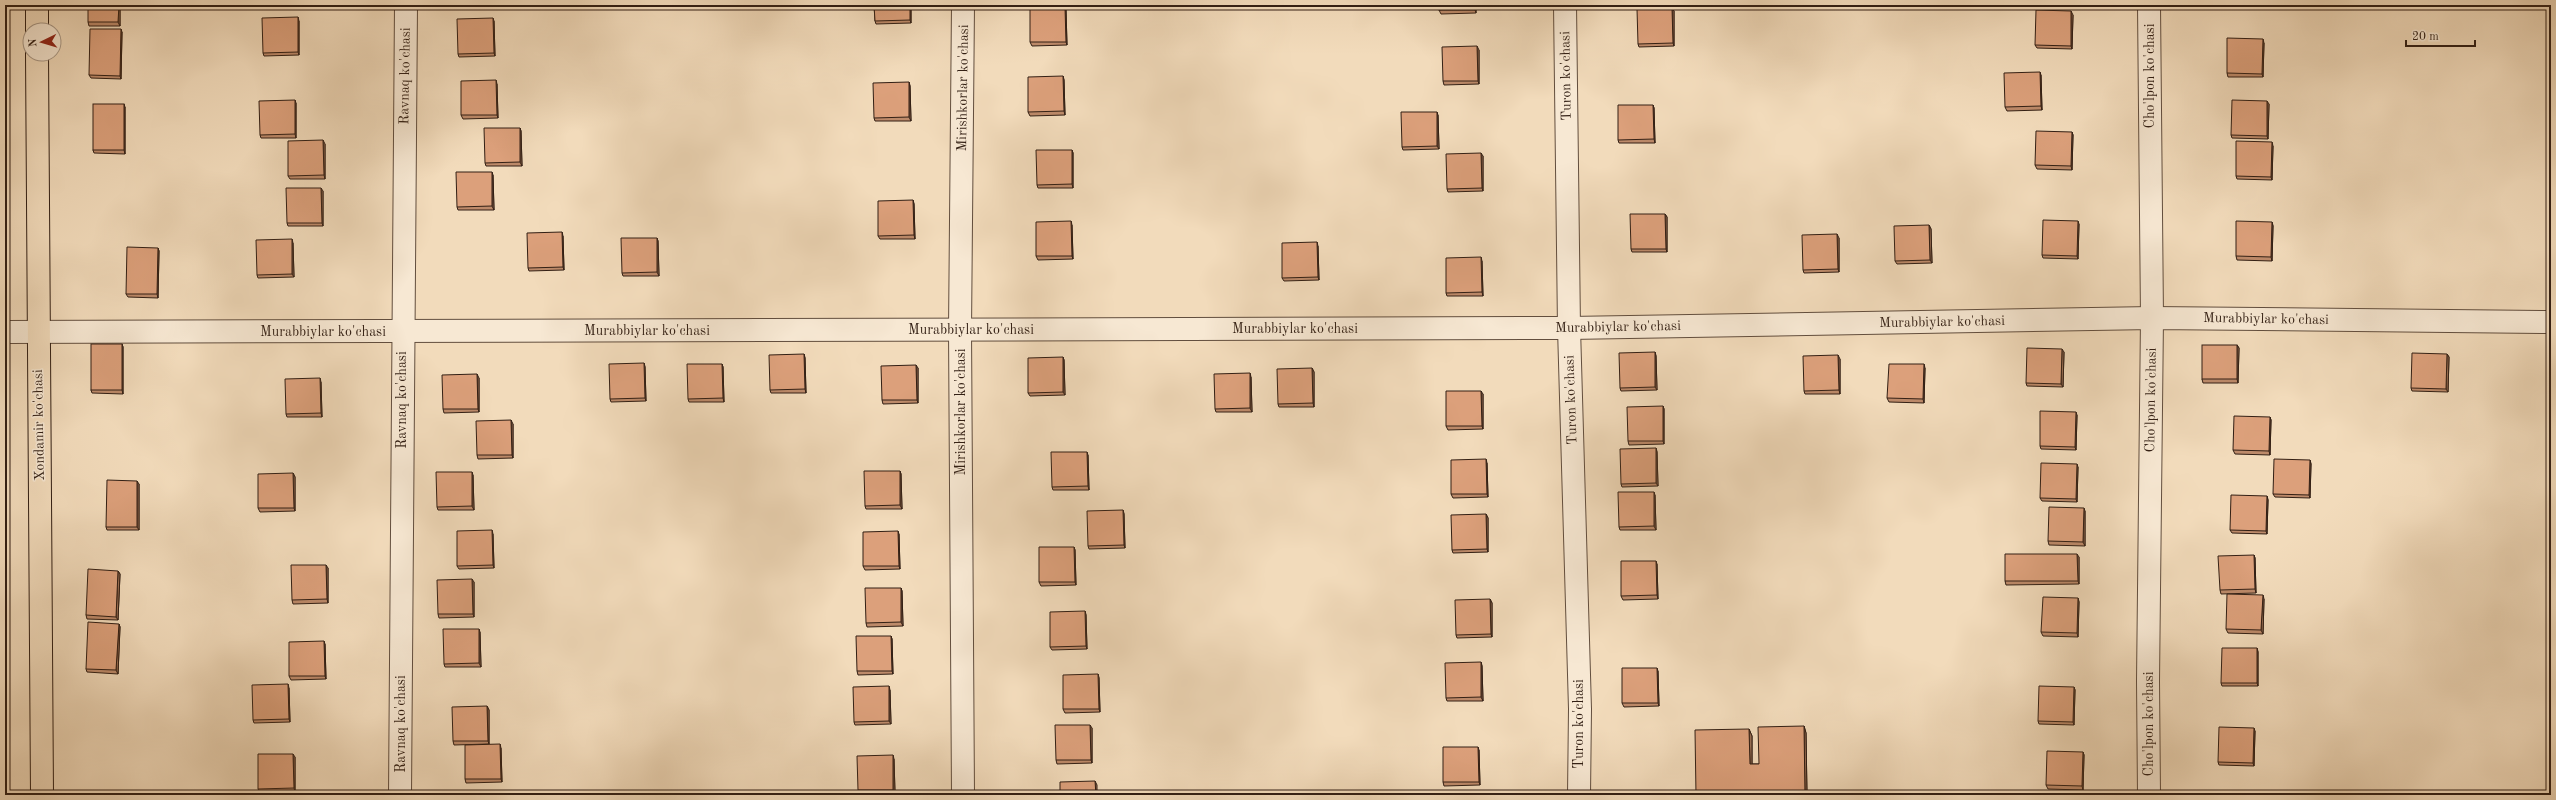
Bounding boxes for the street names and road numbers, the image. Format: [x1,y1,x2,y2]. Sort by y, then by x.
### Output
street label: Cho'lpon ko'chasi [2143,23,2157,128]
street label: Mirishkorlar ko'chasi [955,24,971,152]
street label: Ravnaq ko'chasi [397,27,413,125]
street label: Turon ko'chasi [1558,31,1574,121]
street label: Murabbiylar ko'chasi [2203,311,2329,327]
street label: Murabbiylar ko'chasi [1879,314,2005,330]
street label: Murabbiylar ko'chasi [1555,319,1681,335]
street label: Murabbiylar ko'chasi [1232,322,1358,336]
street label: Murabbiylar ko'chasi [908,323,1034,337]
street label: Murabbiylar ko'chasi [584,324,710,338]
street label: Murabbiylar ko'chasi [260,325,386,339]
street label: Cho'lpon ko'chasi [2143,347,2159,453]
street label: Mirishkorlar ko'chasi [954,348,968,476]
street label: Ravnaq ko'chasi [395,351,409,449]
street label: Turon ko'chasi [1562,355,1580,445]
street label: Xondamir ko'chasi [31,369,47,481]
street label: Cho'lpon ko'chasi [2142,671,2156,776]
street label: Ravnaq ko'chasi [394,675,408,773]
street label: Turon ko'chasi [1572,679,1586,769]

